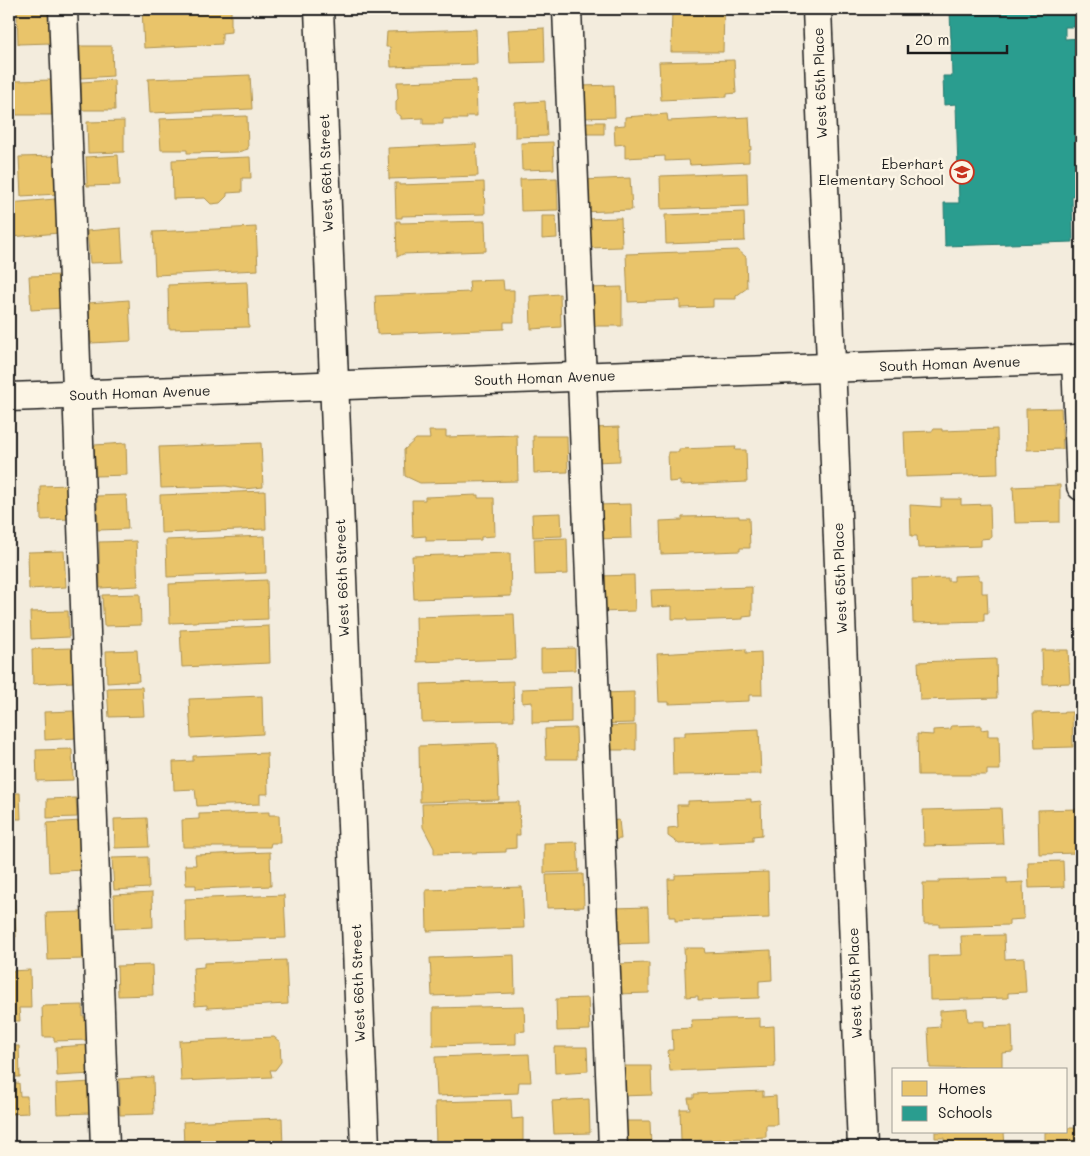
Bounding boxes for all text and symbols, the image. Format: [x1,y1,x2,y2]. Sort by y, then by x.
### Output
scale bar [908,22,1006,54]
street label: West 65th Place [808,27,831,139]
text: 20 m [915,29,949,49]
street label: West 66th Street [314,114,337,233]
place label: Eberhart Elementary School [818,154,944,189]
school or university icon: Eberhart Elementary School [949,159,975,185]
street label: South Homan Avenue [879,352,1021,375]
street label: South Homan Avenue [474,366,616,389]
street label: South Homan Avenue [69,381,211,404]
street label: West 66th Street [330,519,353,638]
street label: West 65th Place [828,522,851,634]
street label: West 66th Street [346,924,369,1043]
street label: West 65th Place [843,927,866,1039]
legend [892,1068,1068,1134]
text: Homes [938,1078,986,1098]
text: Schools [938,1102,993,1122]

